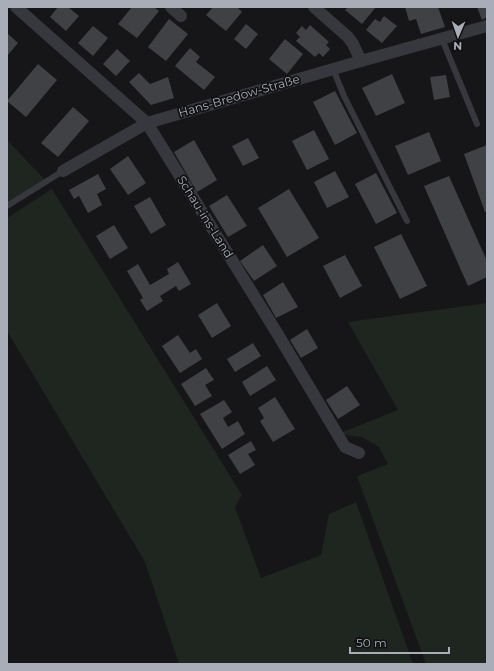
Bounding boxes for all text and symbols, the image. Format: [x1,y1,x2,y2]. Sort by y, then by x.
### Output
north arrow [438,16,478,56]
text: N [453,39,462,53]
street label: Hans-Bredow-Straße [176,71,301,120]
street label: Schau-ins-Land [174,173,237,261]
scale bar [350,629,449,655]
text: 50 m [356,635,387,650]

